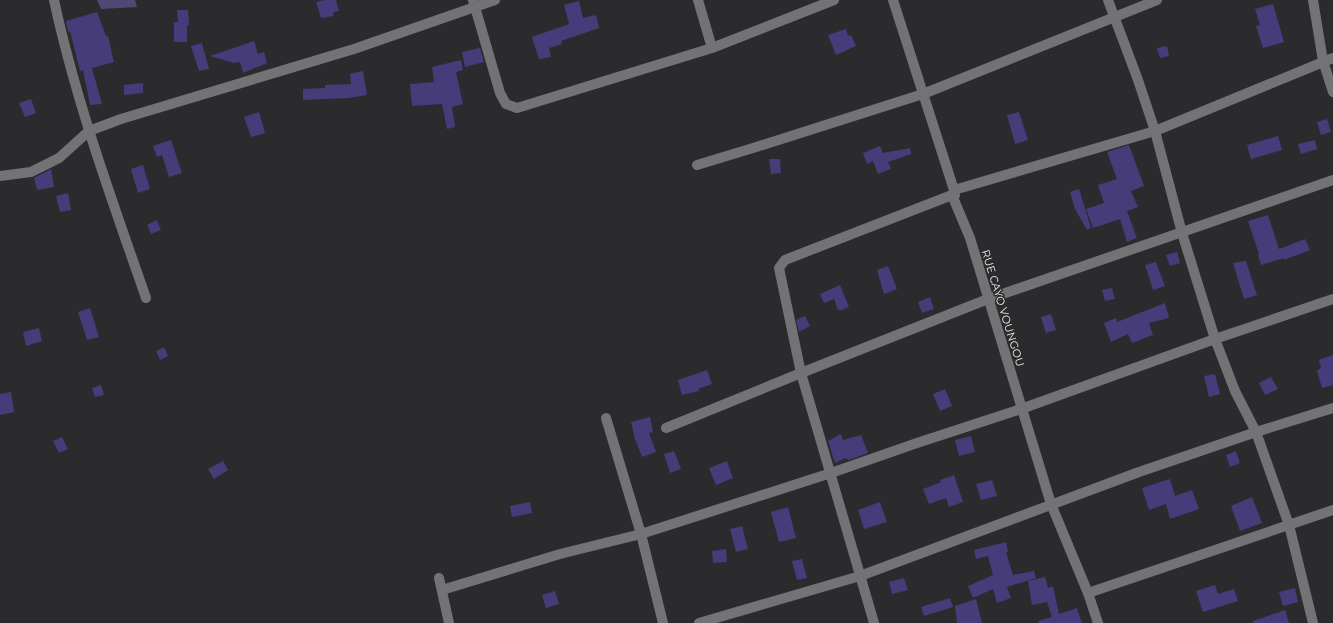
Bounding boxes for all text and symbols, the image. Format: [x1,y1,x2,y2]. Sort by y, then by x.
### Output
street label: RUE CAYO VOUNGOU [979,248,1027,368]

